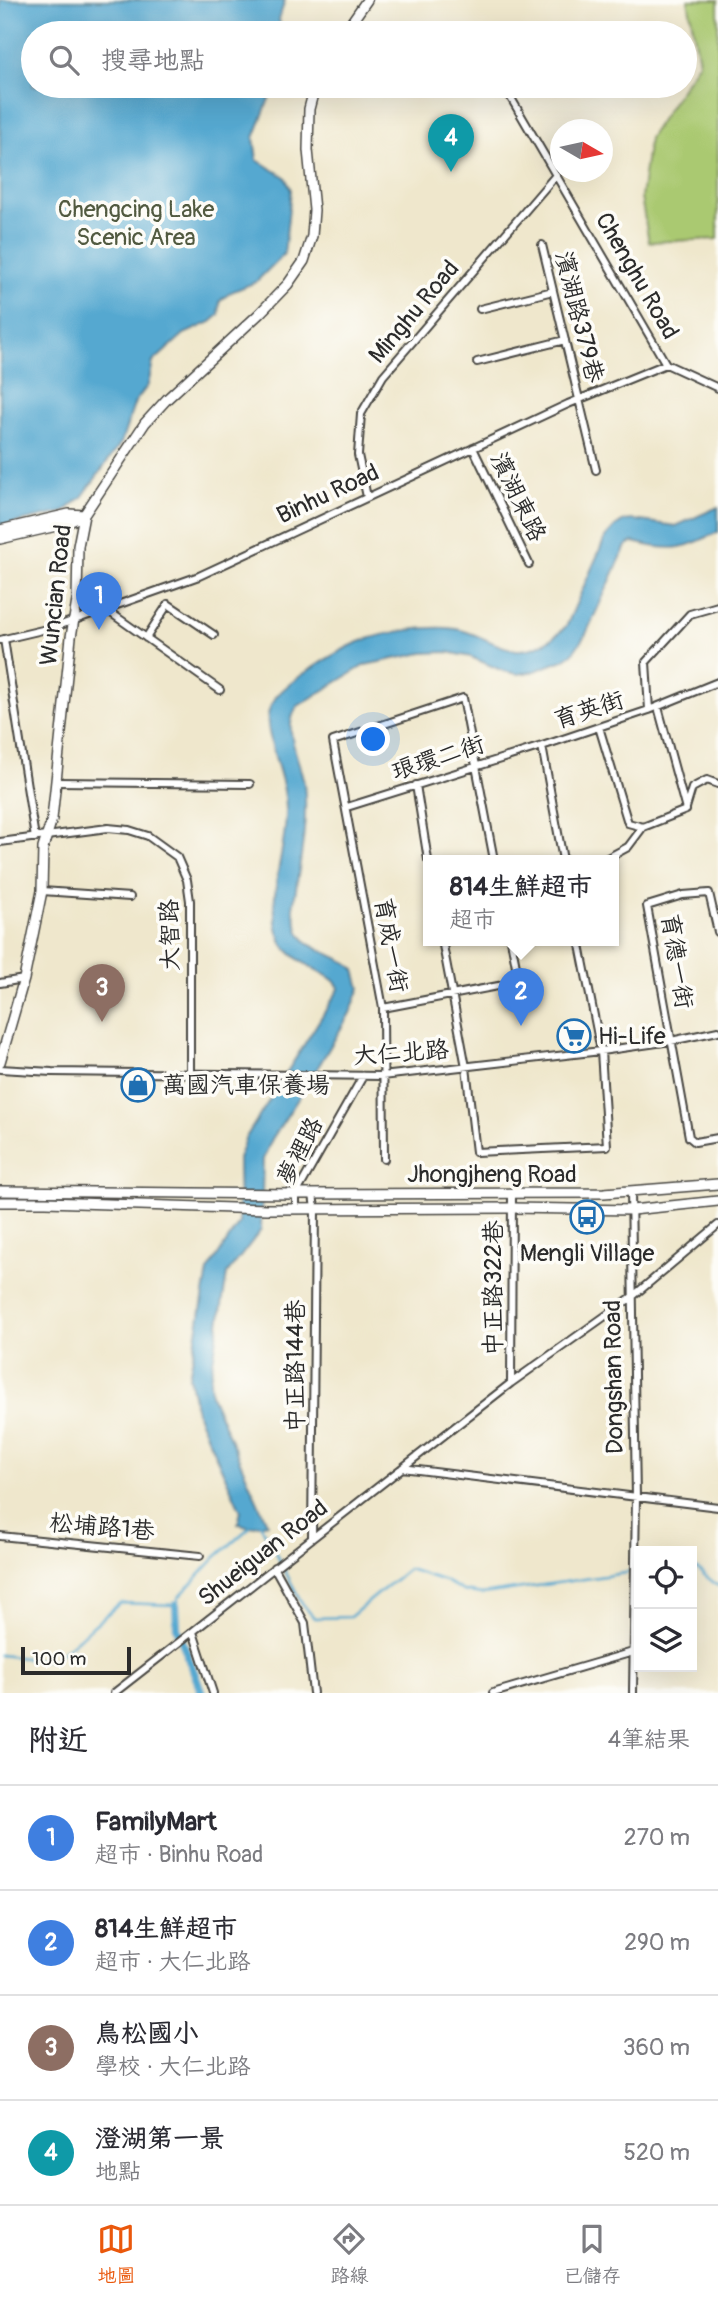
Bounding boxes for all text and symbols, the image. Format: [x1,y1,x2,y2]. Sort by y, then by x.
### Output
search box [21,21,697,98]
icon: search [45,41,83,79]
text: 搜尋地點 [101,45,205,77]
pin: 4 [428,114,474,172]
north arrow [550,119,613,182]
park label: Chengcing Lake Scenic Area [58,195,215,252]
street label: Chenghu Road [589,207,685,345]
street label: 濱湖路379巷 [549,248,609,386]
street label: Minghu Road [363,255,465,369]
street label: 濱湖東路 [484,448,552,546]
street label: Binhu Road [272,458,384,530]
street label: Wuncian Road [34,523,78,667]
pin: 1 [76,572,122,630]
street label: 育英街 [550,685,628,735]
your location [356,722,390,756]
street label: 琅環二街 [388,729,488,787]
popup [423,855,619,946]
text: 814生鮮超市 [450,871,592,903]
street label: 育成一街 [368,895,414,995]
street label: 大智路 [155,899,185,971]
text: 超市 [450,905,496,934]
street label: 育德一街 [655,911,699,1011]
pin: 3 [79,964,125,1022]
pin: 2 [498,968,544,1026]
supermarket icon: Hi-Life [555,1017,593,1055]
place label: Hi-Life [598,1022,666,1051]
street label: 大仁北路 [352,1035,450,1071]
shop icon: 萬國汽車保養場 [119,1066,157,1104]
place label: 萬國汽車保養場 [162,1071,330,1100]
street label: 夢裡路 [271,1112,329,1190]
street label: Jhongjheng Road [407,1160,577,1189]
bus stop icon: Mengli Village [568,1198,606,1236]
street label: 中正路322巷 [479,1220,508,1356]
place label: Mengli Village [520,1239,654,1268]
street label: 中正路144巷 [281,1299,310,1433]
street label: Dongshan Road [598,1300,630,1454]
street label: Shueiguan Road [192,1493,334,1613]
street label: 松埔路1巷 [48,1508,156,1546]
map controls [634,1546,697,1672]
button: locate [634,1546,697,1609]
button: layers [634,1609,697,1672]
scale bar [21,1644,131,1676]
text: 100 m [32,1647,86,1671]
text: 附近 [28,1722,88,1759]
text: 4筆結果 [608,1725,690,1754]
text: FamilyMart [95,1806,217,1838]
text: 1 [47,1823,56,1852]
text: 270 m [624,1823,690,1852]
text: 超市 · Binhu Road [95,1840,263,1869]
text: 814生鮮超市 [95,1913,237,1945]
text: 2 [45,1928,57,1957]
text: 290 m [624,1928,690,1957]
text: 超市 · 大仁北路 [95,1947,250,1976]
text: 鳥松國小 [95,2018,199,2050]
text: 3 [45,2033,57,2062]
text: 360 m [623,2033,690,2062]
text: 學校 · 大仁北路 [95,2052,250,2081]
text: 澄湖第一景 [95,2123,225,2155]
text: 4 [44,2138,58,2167]
text: 520 m [624,2138,690,2167]
text: 地點 [95,2157,141,2186]
tab: 地圖 [97,2220,136,2288]
tab: 路線 [330,2220,369,2288]
tab: 已儲存 [563,2220,621,2288]

